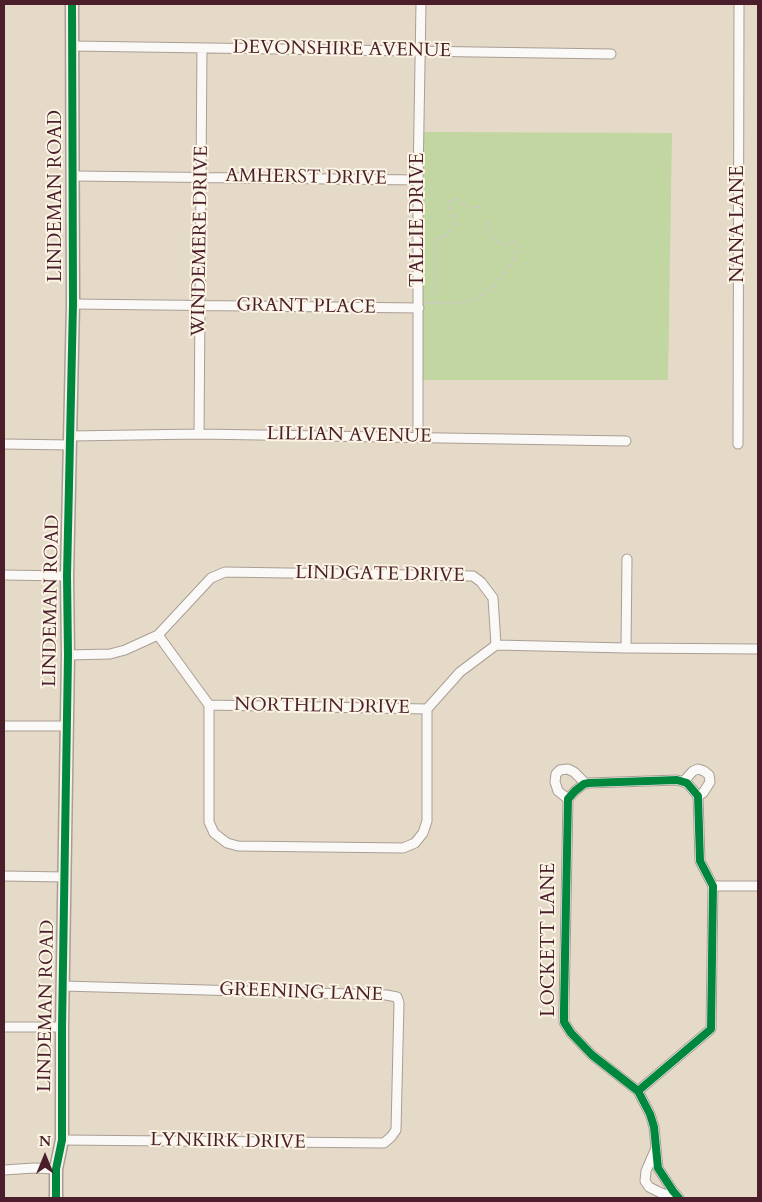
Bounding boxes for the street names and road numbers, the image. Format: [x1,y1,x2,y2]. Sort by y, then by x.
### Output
street label: DEVONSHIRE AVENUE [233,37,451,63]
street label: LINDEMAN ROAD [46,110,68,282]
street label: WINDEMERE DRIVE [188,145,214,337]
street label: TALLIE DRIVE [408,153,430,287]
street label: AMHERST DRIVE [225,165,387,191]
street label: NANA LANE [728,165,750,283]
street label: GRANT PLACE [236,294,376,320]
street label: LILLIAN AVENUE [266,423,432,449]
street label: LINDEMAN ROAD [39,515,65,687]
street label: LINDGATE DRIVE [295,562,465,588]
street label: NORTHLIN DRIVE [234,694,410,720]
street label: LOCKETT LANE [539,863,561,1017]
street label: LINDEMAN ROAD [34,920,60,1092]
street label: GREENING LANE [219,979,383,1007]
street label: LYNKIRK DRIVE [150,1129,306,1155]

